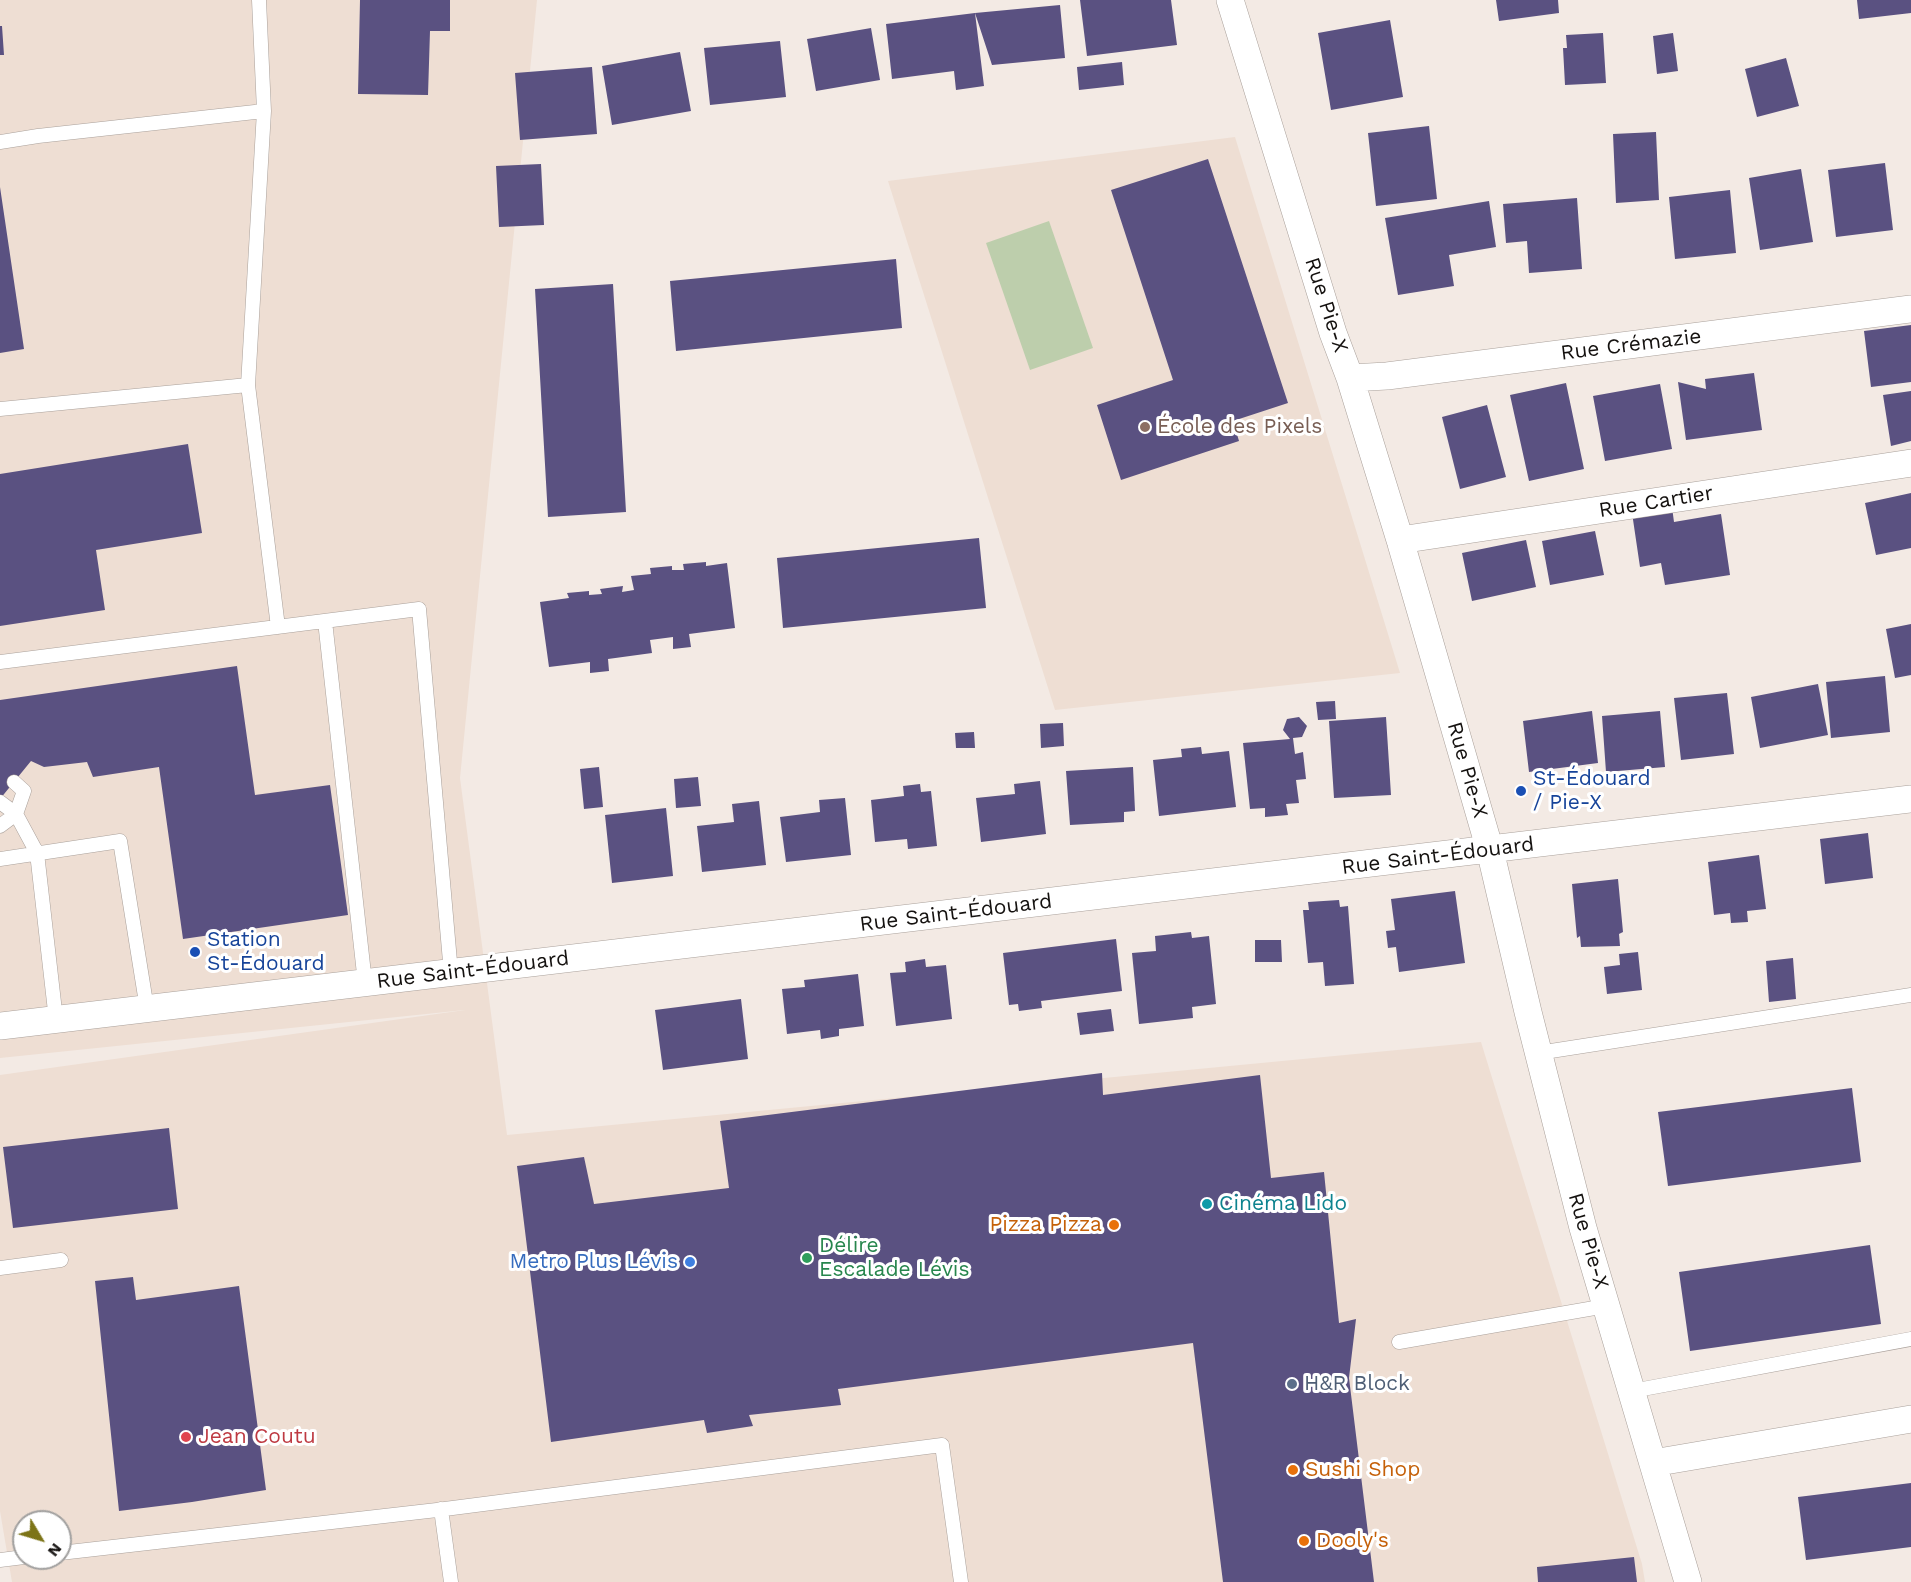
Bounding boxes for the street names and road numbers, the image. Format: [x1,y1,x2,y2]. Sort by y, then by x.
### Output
street label: Rue Pie-X [1299,254,1353,356]
street label: Rue Crémazie [1559,324,1703,366]
street label: Rue Cartier [1597,481,1715,523]
street label: Rue Pie-X [1441,719,1493,821]
street label: Rue Saint-Édouard [1340,832,1536,880]
street label: Rue Saint-Édouard [858,889,1054,937]
street label: Rue Saint-Édouard [375,946,571,994]
street label: Rue Pie-X [1562,1190,1614,1292]

